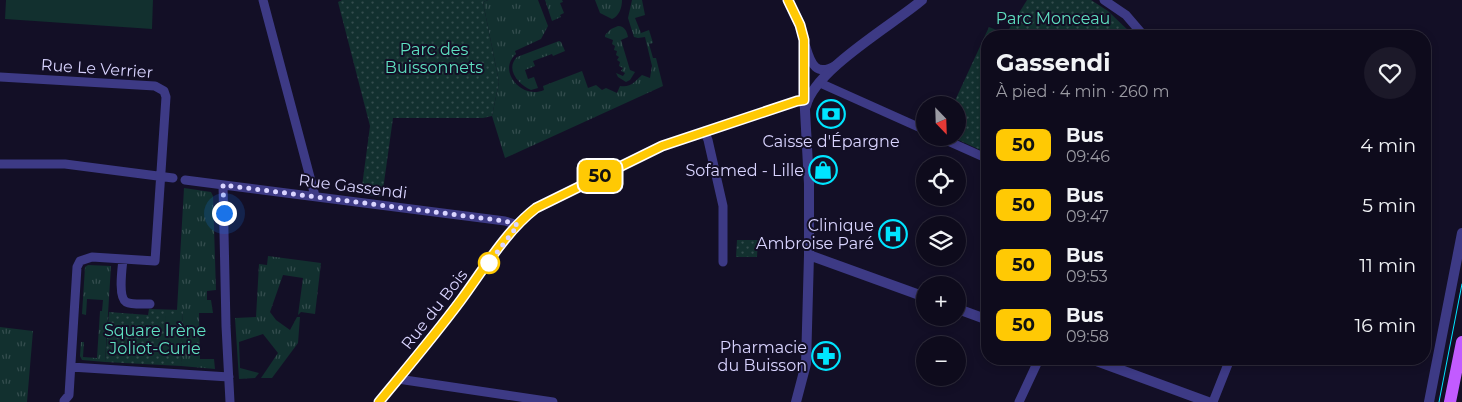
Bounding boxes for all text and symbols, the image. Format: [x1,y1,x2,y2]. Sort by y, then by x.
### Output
park label: Parc Monceau [996,9,1110,28]
park label: Parc des Buissonnets [385,40,483,77]
button: heart [1364,47,1416,99]
text: Gassendi [996,48,1110,77]
street label: Rue Le Verrier [40,55,154,82]
text: À pied · 4 min · 260 m [996,82,1170,101]
north arrow [916,96,966,146]
map controls [916,96,966,386]
bank icon: Caisse d'Épargne [816,99,846,129]
text: Bus [1066,124,1104,147]
place label: Caisse d'Épargne [762,132,900,151]
text: 50 [1012,134,1035,156]
text: 4 min [1360,134,1416,157]
text: 09:46 [1066,147,1110,166]
shop icon: Sofamed - Lille [808,155,838,185]
button: locate [916,156,966,206]
line badge: 50 [578,160,622,192]
place label: Sofamed - Lille [685,161,804,180]
text: 50 [589,165,611,187]
street label: Rue Gassendi [298,170,408,203]
text: Bus [1066,184,1104,207]
text: 50 [1012,194,1035,216]
text: 5 min [1362,194,1416,217]
your location [212,201,237,226]
text: 09:47 [1066,207,1109,226]
place label: Clinique Ambroise Paré [756,216,874,253]
button: layers [916,216,966,266]
hospital icon: Clinique Ambroise Paré [878,219,908,249]
text: Bus [1066,244,1104,267]
unlabelled marker [478,252,500,274]
text: 50 [1012,254,1035,276]
text: 11 min [1359,254,1416,277]
street label: Rue du Bois [397,265,472,353]
text: 09:53 [1066,267,1108,286]
button: + [916,276,966,326]
text: Bus [1066,304,1104,327]
text: 50 [1012,314,1035,336]
text: 16 min [1354,314,1416,337]
park label: Square Irène Joliot-Curie [104,321,206,358]
text: 09:58 [1066,327,1109,346]
button: − [916,336,966,386]
place label: Pharmacie du Buisson [718,338,807,375]
pharmacy icon: Pharmacie du Buisson [811,341,841,371]

